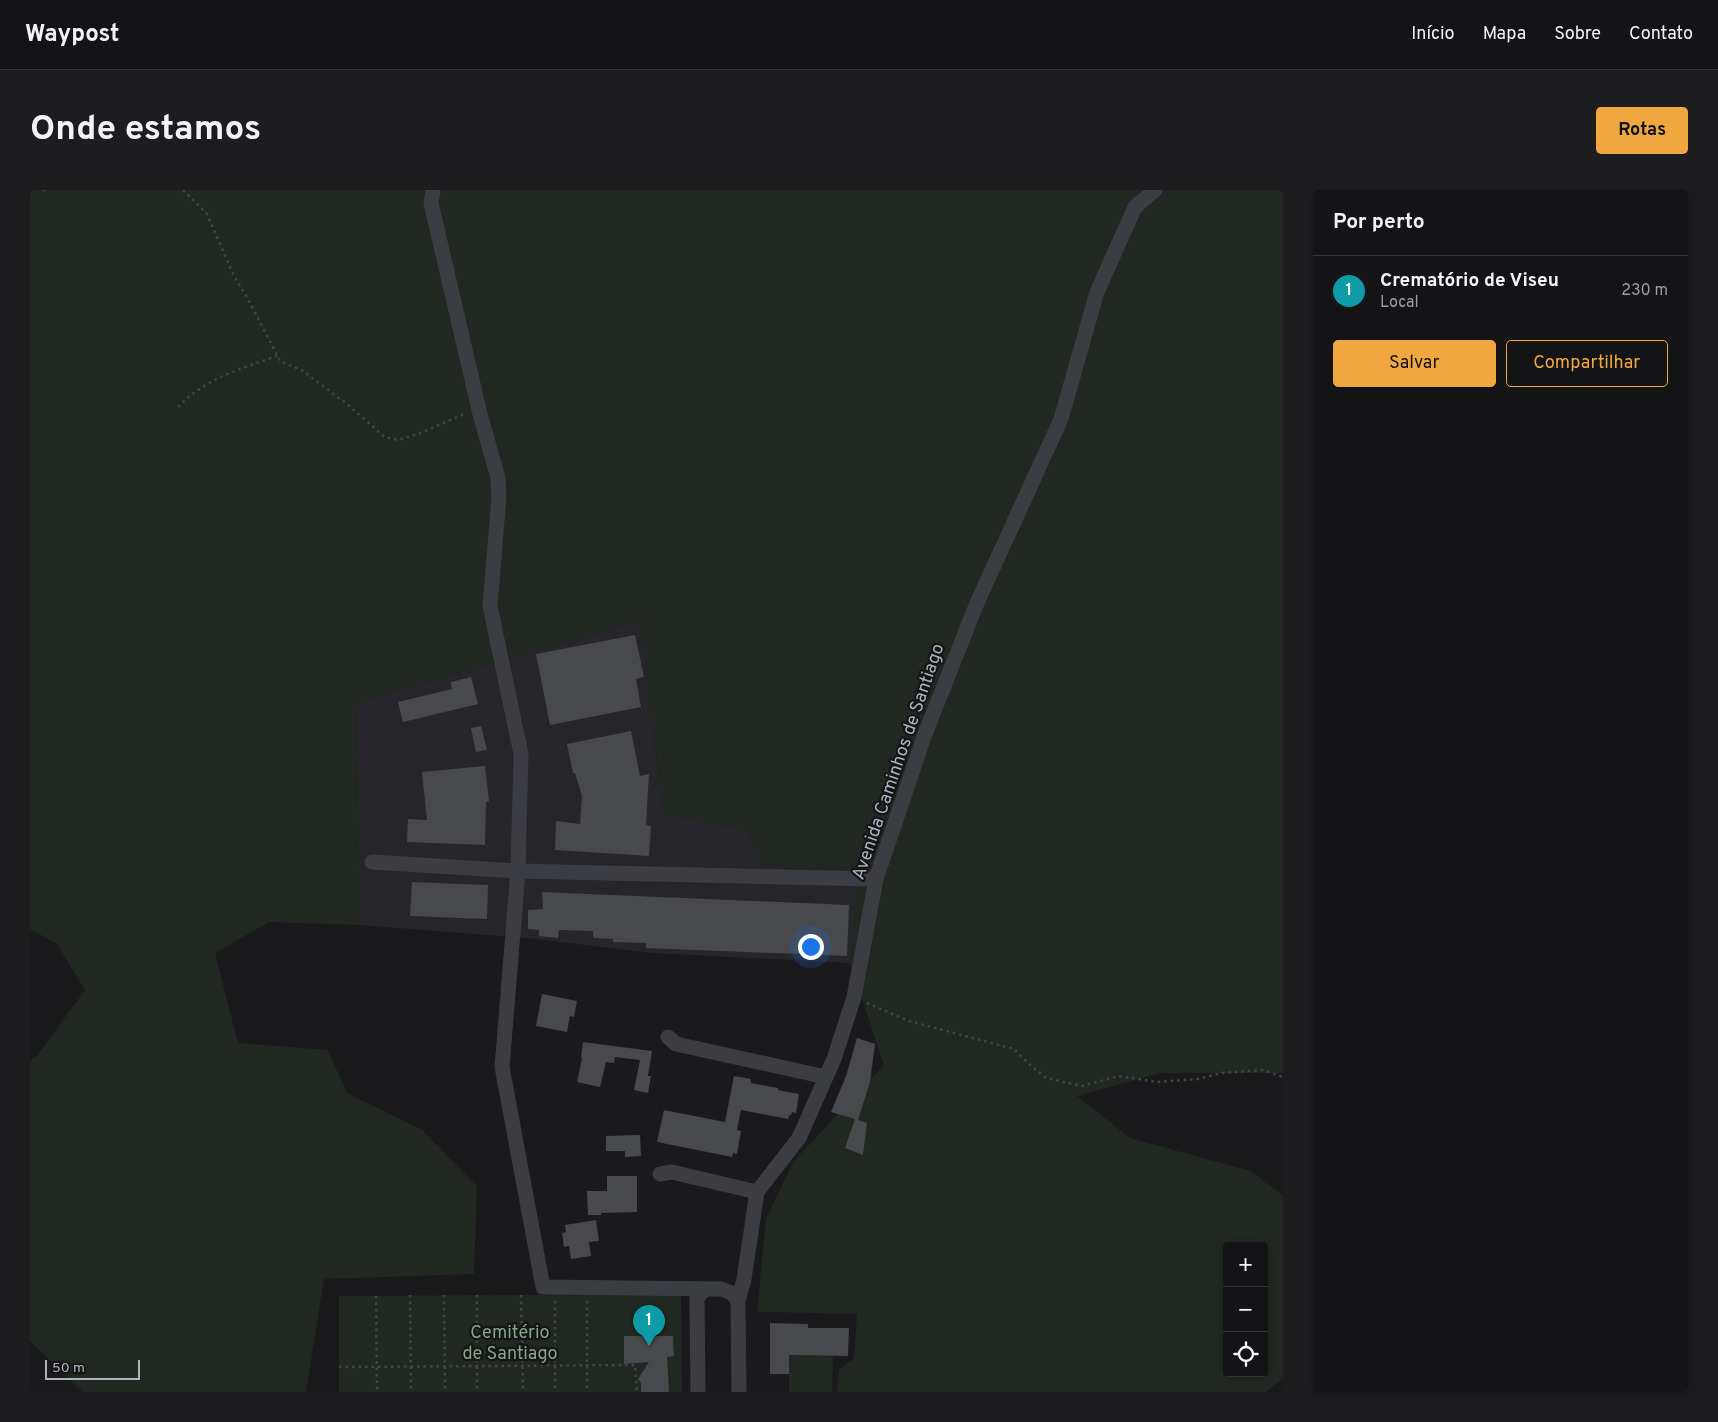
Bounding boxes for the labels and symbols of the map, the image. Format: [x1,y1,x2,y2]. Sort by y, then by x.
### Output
street label: Avenida Caminhos de Santiago [848,641,950,883]
your location [798,934,824,960]
pin: 1 [633,1305,665,1346]
park label: Cemitério de Santiago [462,1322,558,1366]
scale bar [45,1357,140,1380]

